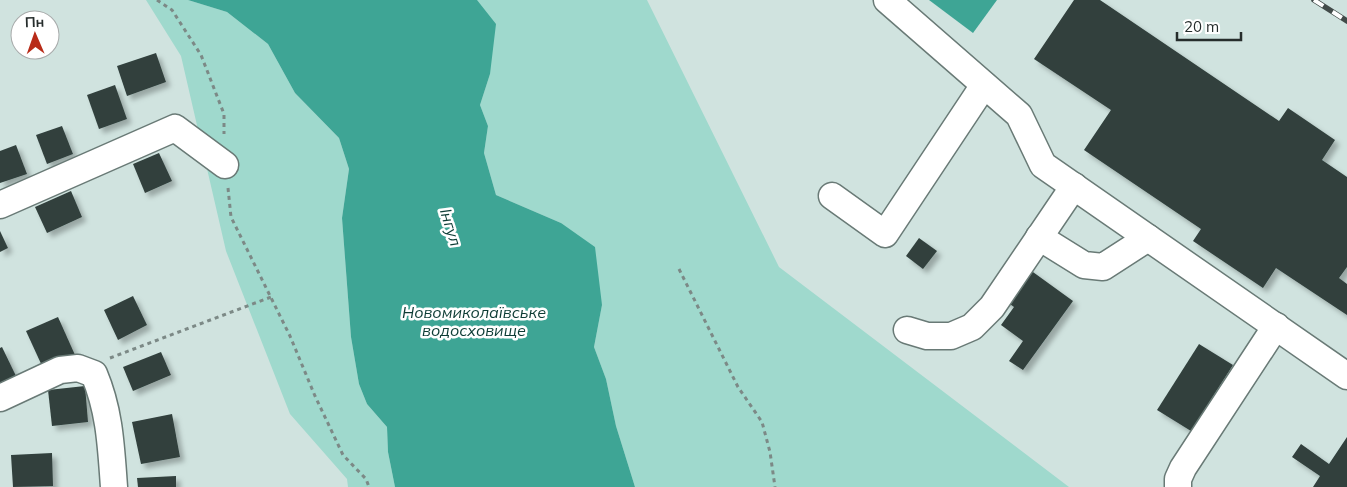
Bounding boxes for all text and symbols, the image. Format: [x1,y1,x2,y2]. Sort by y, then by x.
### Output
north arrow [10,10,60,60]
scale bar [1177,10,1241,42]
text: Пн [25,13,45,31]
text: 20 m [1184,17,1219,36]
water label: Інгул [436,206,466,248]
water label: Новомиколаївське водосховище [402,302,546,340]

